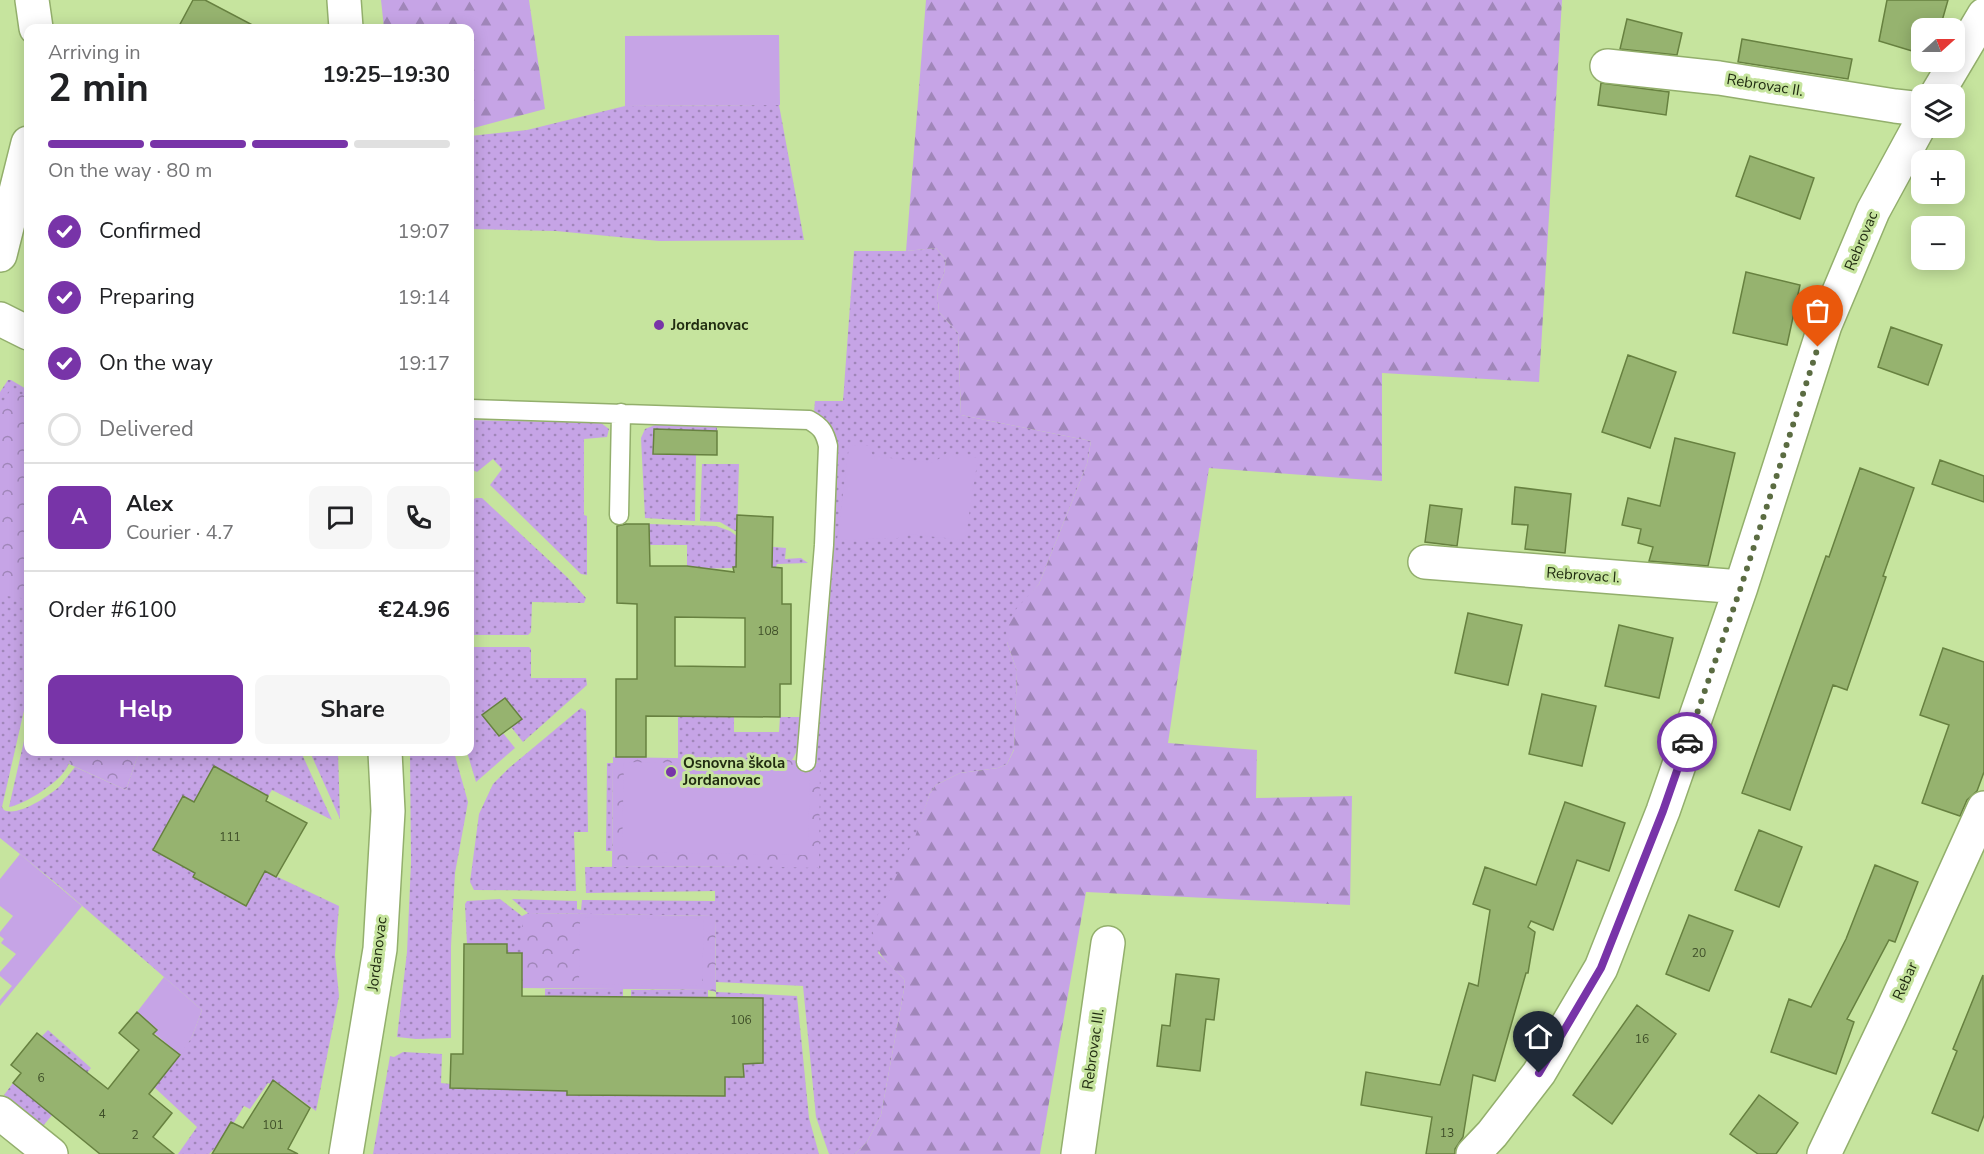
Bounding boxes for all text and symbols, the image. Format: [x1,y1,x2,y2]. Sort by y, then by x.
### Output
north arrow [1911,18,1965,72]
map controls [1911,18,1965,270]
text: Arriving in [48,39,141,66]
text: 19:25–19:30 [322,60,450,90]
text: 2 min [48,62,149,115]
street label: Rebrovac II. [1725,69,1805,101]
button: layers [1911,84,1965,138]
button: + [1911,150,1965,204]
text: On the way · 80 m [48,157,212,184]
street label: Rebrovac [1840,208,1882,274]
icon: check [48,215,81,248]
text: Confirmed [99,216,201,246]
button: − [1911,216,1965,270]
text: 19:07 [397,218,450,245]
icon: check [48,281,81,314]
text: Preparing [99,282,195,312]
text: 19:14 [397,284,450,311]
pin [1792,285,1843,347]
icon: bag [1801,294,1834,327]
place label: Jordanovac [670,315,748,335]
marker: Jordanovac [652,318,666,332]
icon: check [48,347,81,380]
text: On the way [99,348,213,378]
text: 19:17 [397,350,450,377]
text: Delivered [99,414,194,444]
button: chat [309,486,372,549]
button: phone [387,486,450,549]
text: Alex [126,489,173,519]
text: A [71,502,88,532]
text: Courier · 4.7 [126,519,234,546]
street label: Rebrovac I. [1546,562,1620,588]
text: Order #6100 [48,595,177,625]
text: €24.96 [379,595,450,625]
house number: 108 [757,623,779,639]
button: Help [48,675,243,744]
button: Share [255,675,450,744]
courier [1657,712,1717,772]
icon: car [1671,726,1704,759]
place label: Osnovna škola Jordanovac [682,753,785,790]
marker: Osnovna škola Jordanovac [664,765,678,779]
house number: 111 [219,829,241,845]
street label: Jordanovac [362,916,391,993]
house number: 20 [1692,945,1706,961]
street label: Rebar [1888,958,1923,1003]
street label: Rebrovac III. [1077,1007,1109,1091]
pin [1513,1011,1564,1073]
house number: 106 [730,1012,752,1028]
icon: home [1522,1020,1555,1053]
house number: 16 [1635,1031,1649,1047]
house number: 6 [37,1070,45,1086]
house number: 4 [98,1106,106,1122]
house number: 101 [262,1117,284,1133]
house number: 13 [1440,1125,1454,1141]
house number: 2 [131,1127,139,1143]

